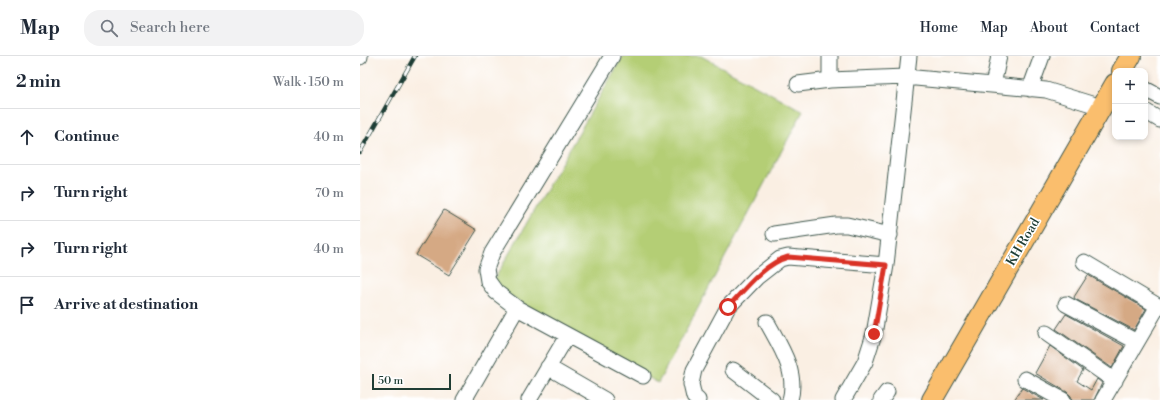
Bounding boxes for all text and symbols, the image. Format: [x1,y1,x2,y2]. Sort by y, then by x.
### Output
search box [84,10,364,46]
text: Map [20,16,60,40]
icon: search [98,17,120,39]
text: Search here [130,18,210,37]
text: Home [920,19,958,37]
text: Map [980,19,1008,37]
text: About [1030,19,1068,37]
text: Contact [1090,19,1140,37]
map controls [1112,68,1148,140]
button: + [1112,68,1148,104]
text: 2 min [16,71,61,93]
text: Walk · 150 m [273,74,344,90]
button: − [1112,104,1148,140]
icon: ahead [16,126,38,148]
text: Continue [54,127,119,146]
text: 40 m [314,129,344,145]
icon: right [16,182,38,204]
text: Turn right [54,183,128,202]
text: 70 m [315,185,344,201]
street label: KH Road [1003,215,1043,269]
icon: right [16,238,38,260]
text: Turn right [54,239,128,258]
text: 40 m [314,241,344,257]
icon: arrive [16,294,38,316]
text: Arrive at destination [54,295,198,314]
route start [719,298,737,316]
route end [865,325,883,343]
scale bar [372,372,451,391]
text: 50 m [378,374,403,388]

